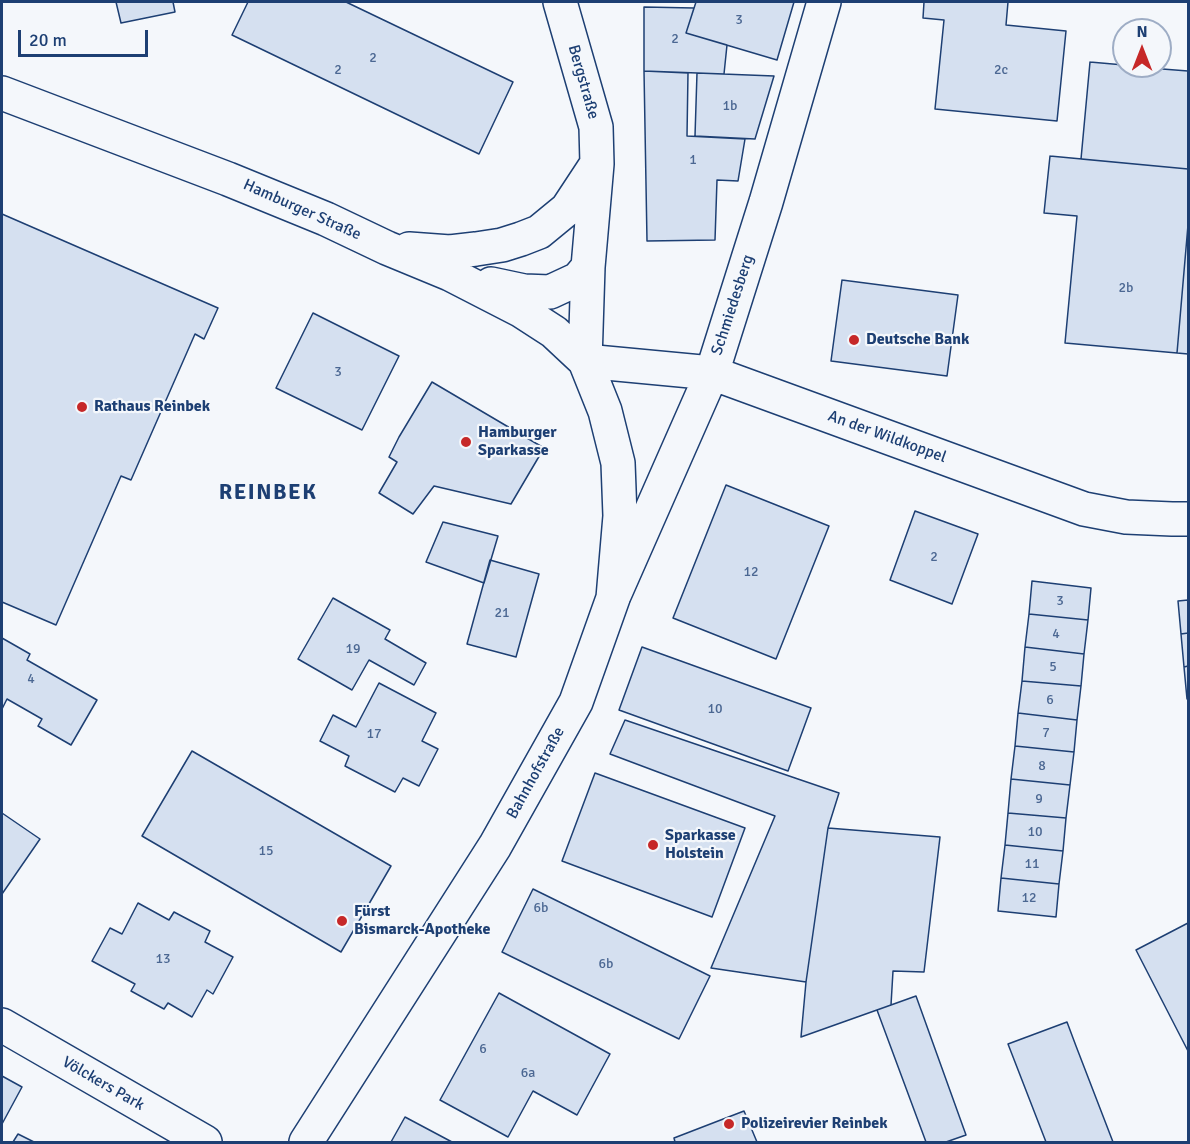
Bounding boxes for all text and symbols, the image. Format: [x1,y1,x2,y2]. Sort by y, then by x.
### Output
house number: 3 [735,12,743,28]
scale bar [21,18,152,56]
north arrow [1112,18,1172,78]
text: N [1136,22,1148,42]
text: 20 m [29,29,67,51]
house number: 2 [671,31,679,47]
street label: Bergstraße [563,43,603,121]
house number: 2 [369,50,377,66]
house number: 2 [334,62,342,78]
house number: 2c [994,62,1008,78]
house number: 1b [723,98,737,114]
house number: 1 [689,152,697,168]
street label: Hamburger Straße [240,175,364,245]
street label: Schmiedesberg [708,252,758,358]
house number: 2b [1119,280,1133,296]
place label: Deutsche Bank [866,330,969,350]
marker: Deutsche Bank [847,333,861,347]
house number: 3 [334,364,342,380]
place label: Rathaus Reinbek [94,397,210,417]
marker: Rathaus Reinbek [75,400,89,414]
street label: An der Wildkoppel [825,407,949,467]
place label: Hamburger Sparkasse [478,423,557,461]
marker: Hamburger Sparkasse [459,435,473,449]
district label: REINBEK [219,480,317,506]
house number: 2 [930,549,938,565]
house number: 12 [743,564,759,580]
house number: 3 [1056,593,1064,609]
house number: 21 [494,605,510,621]
house number: 4 [1052,626,1060,642]
house number: 19 [345,641,361,657]
house number: 5 [1049,659,1057,675]
house number: 4 [27,671,35,687]
house number: 6 [1046,692,1054,708]
house number: 10 [707,701,723,717]
street label: Bahnhofstraße [503,724,569,822]
house number: 7 [1042,725,1050,741]
house number: 17 [366,726,382,742]
house number: 8 [1038,758,1046,774]
house number: 9 [1035,791,1043,807]
house number: 10 [1027,824,1043,840]
place label: Sparkasse Holstein [665,826,736,864]
marker: Sparkasse Holstein [646,838,660,852]
house number: 15 [258,843,274,859]
house number: 11 [1024,856,1040,872]
house number: 12 [1021,890,1037,906]
house number: 6b [534,900,548,916]
place label: Fürst Bismarck-Apotheke [354,902,490,940]
marker: Fürst Bismarck-Apotheke [335,914,349,928]
house number: 13 [155,951,171,967]
house number: 6b [599,956,613,972]
house number: 6 [479,1041,487,1057]
street label: Völckers Park [58,1053,148,1115]
house number: 6a [521,1065,535,1081]
place label: Polizeirevier Reinbek [741,1114,888,1134]
marker: Polizeirevier Reinbek [722,1117,736,1131]

